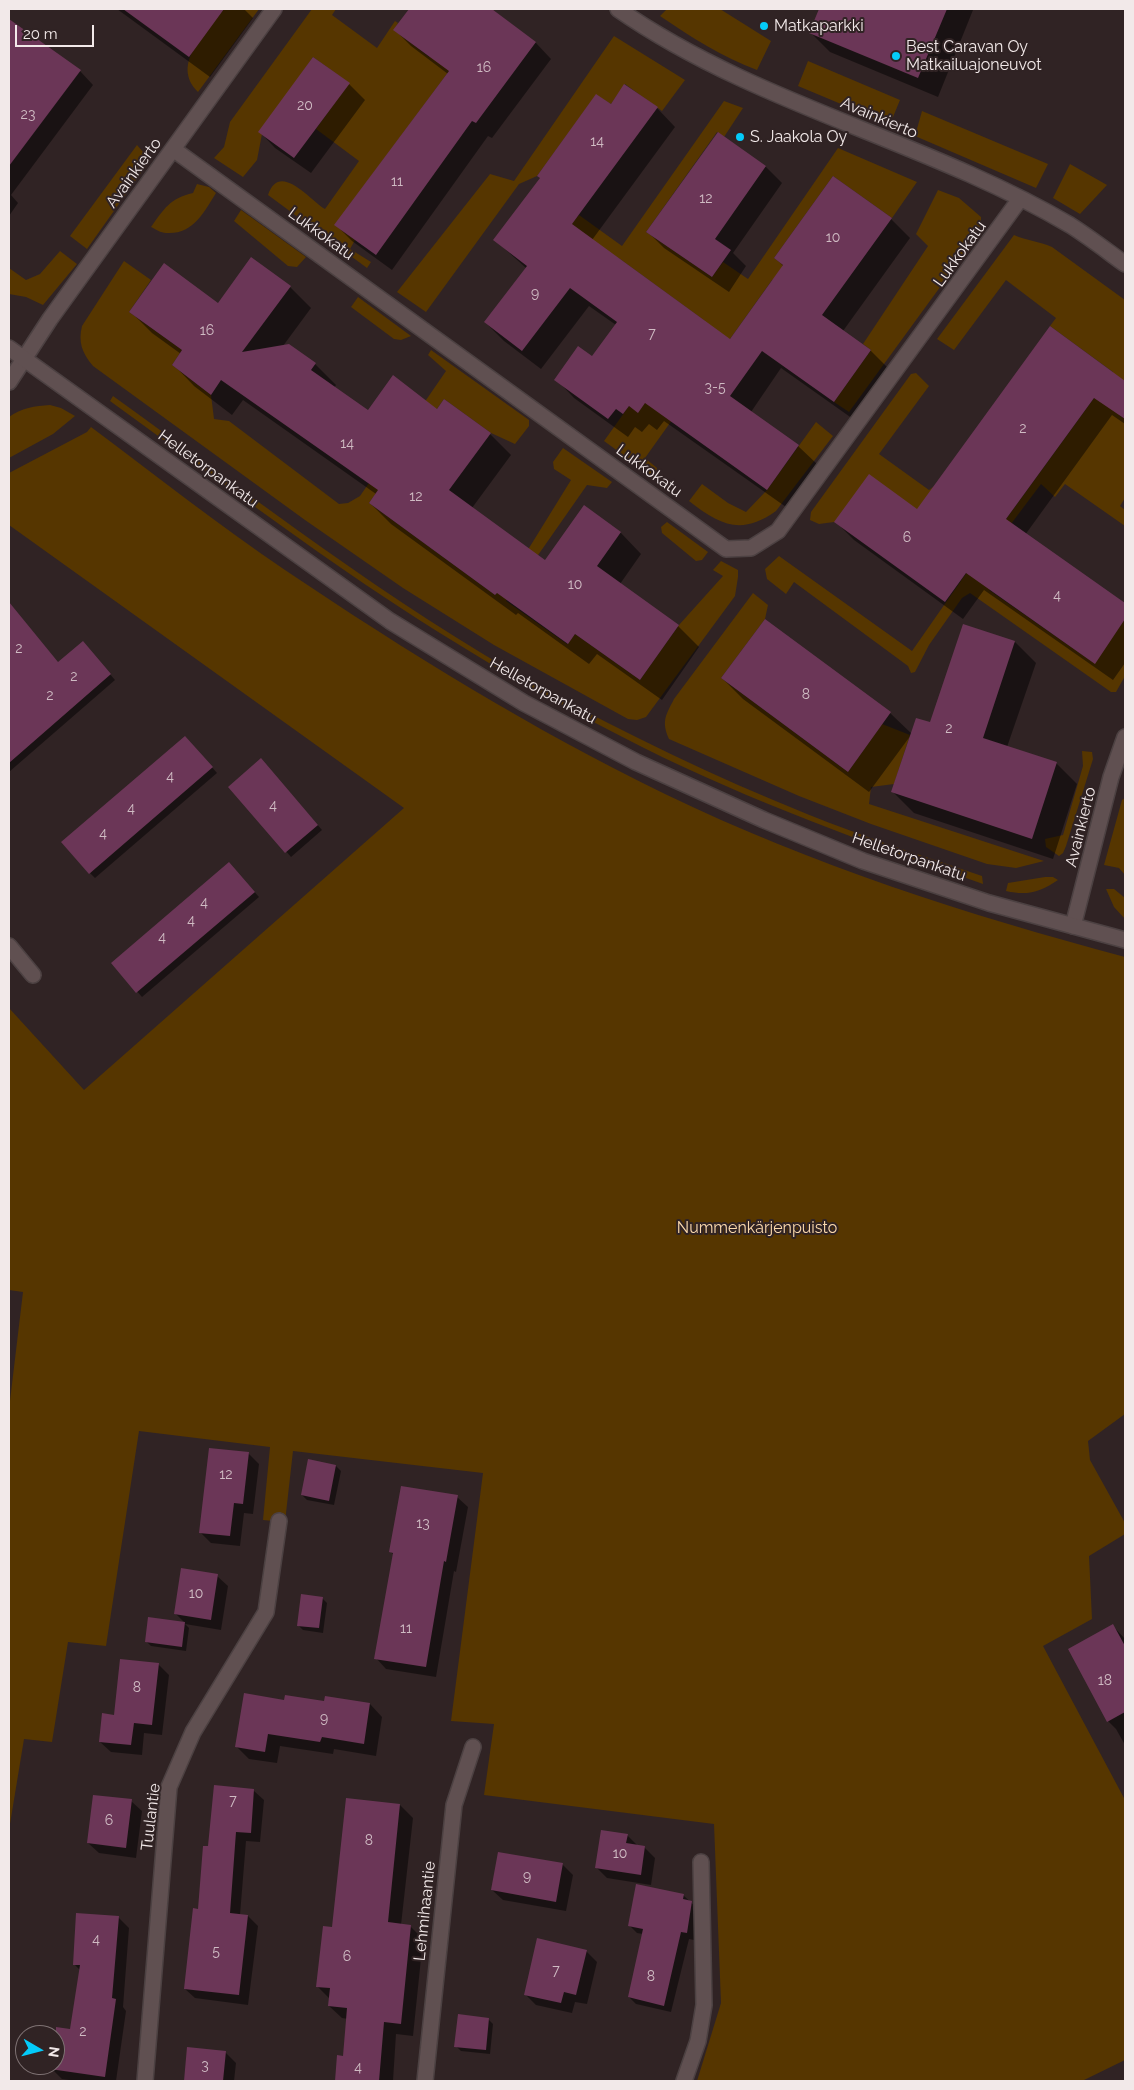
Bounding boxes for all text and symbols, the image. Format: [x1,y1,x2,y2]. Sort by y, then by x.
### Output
scale bar [18,15,96,47]
place label: Matkaparkki [774,16,864,36]
marker: Matkaparkki [758,20,770,32]
text: 20 m [23,25,58,43]
place label: Best Caravan Oy Matkailuajoneuvot [906,37,1042,75]
marker: Best Caravan Oy Matkailuajoneuvot [890,50,902,62]
house number: 16 [477,60,491,76]
street label: Avainkierto [838,93,920,143]
house number: 20 [297,98,313,114]
house number: 23 [21,107,35,123]
place label: S. Jaakola Oy [750,127,847,147]
marker: S. Jaakola Oy [734,131,746,143]
street label: Avainkierto [102,134,166,212]
house number: 14 [590,134,604,150]
house number: 11 [391,174,403,190]
house number: 12 [699,191,713,207]
street label: Lukkokatu [284,204,358,264]
street label: Lukkokatu [930,217,990,291]
house number: 10 [826,230,840,246]
house number: 9 [531,286,539,302]
house number: 16 [200,323,214,339]
house number: 7 [648,326,656,342]
house number: 3-5 [704,380,726,396]
house number: 2 [1019,421,1027,437]
street label: Helletorpankatu [154,426,262,512]
house number: 14 [340,436,354,452]
street label: Lukkokatu [612,441,686,501]
house number: 12 [409,489,423,505]
house number: 6 [903,530,911,546]
house number: 10 [568,577,582,593]
house number: 4 [1053,588,1061,604]
house number: 2 [15,641,23,657]
street label: Helletorpankatu [486,654,600,728]
house number: 2 [70,669,78,685]
house number: 8 [802,687,810,703]
house number: 2 [46,688,54,704]
house number: 2 [945,721,953,737]
house number: 4 [166,769,174,785]
street label: Avainkierto [1062,785,1100,869]
house number: 4 [269,798,277,814]
house number: 4 [127,801,135,817]
house number: 4 [99,826,107,842]
street label: Helletorpankatu [849,828,969,886]
house number: 4 [200,895,208,911]
house number: 4 [187,913,195,929]
house number: 4 [158,930,166,946]
park label: Nummenkärjenpuisto [677,1218,837,1238]
house number: 12 [219,1467,233,1483]
house number: 13 [416,1516,430,1532]
house number: 10 [189,1586,203,1602]
house number: 11 [400,1621,412,1637]
house number: 18 [1098,1673,1112,1689]
house number: 8 [133,1680,141,1696]
house number: 9 [320,1711,328,1727]
street label: Tuulantie [137,1782,165,1852]
house number: 7 [229,1793,237,1809]
house number: 6 [105,1813,113,1829]
house number: 8 [365,1833,373,1849]
house number: 10 [613,1846,627,1862]
street label: Lehmihaantie [410,1860,440,1962]
house number: 9 [523,1869,531,1885]
house number: 4 [92,1932,100,1948]
house number: 5 [212,1944,220,1960]
house number: 6 [343,1949,351,1965]
house number: 7 [552,1963,560,1979]
house number: 8 [647,1969,655,1985]
house number: 2 [79,2024,87,2040]
north arrow [15,2025,65,2075]
text: N [45,2046,63,2058]
house number: 3 [201,2058,209,2074]
house number: 4 [354,2060,362,2076]

